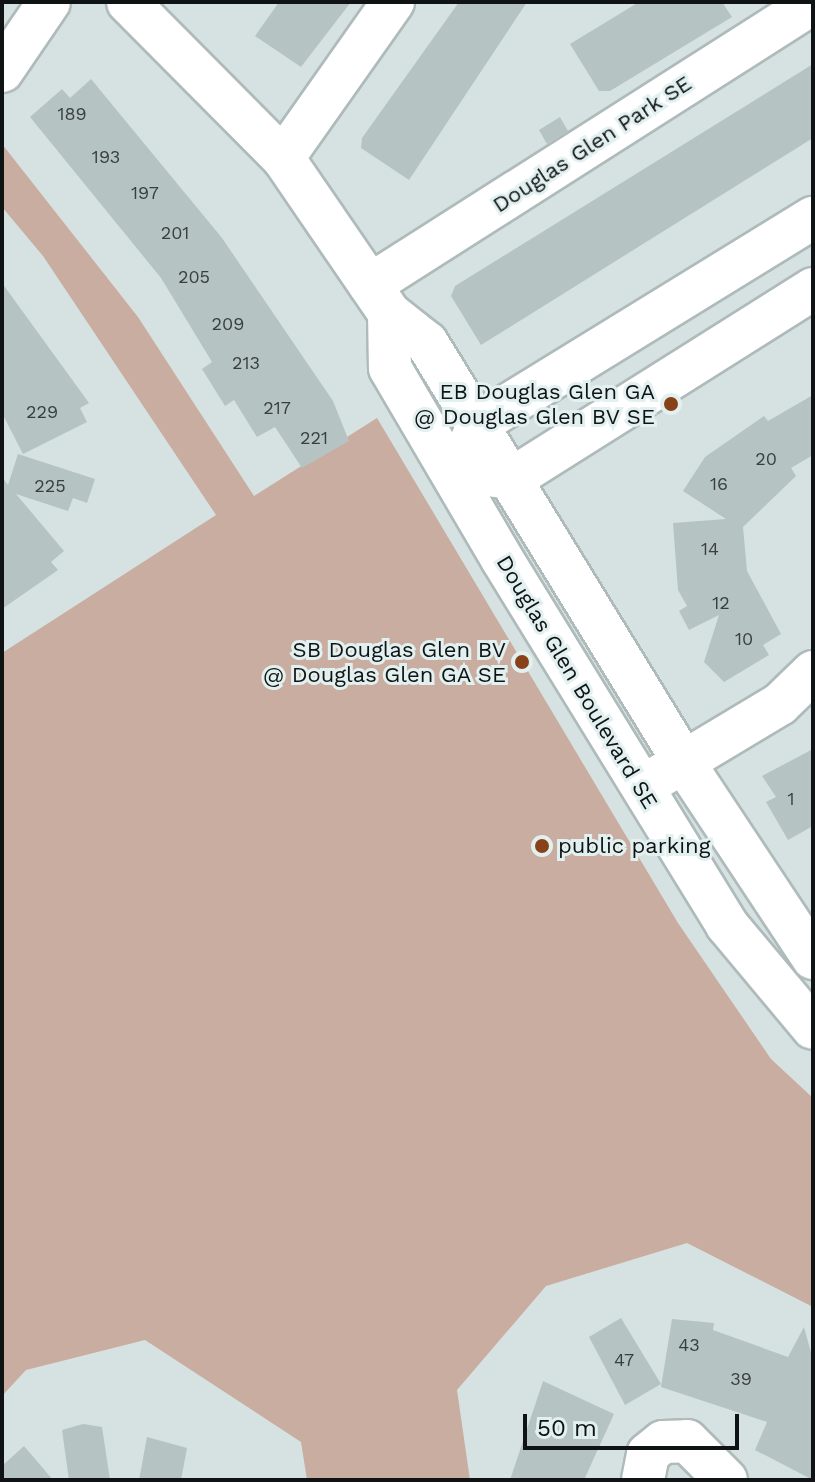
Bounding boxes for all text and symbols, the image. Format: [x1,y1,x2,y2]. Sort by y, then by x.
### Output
street label: Douglas Glen Park SE [488,70,696,218]
house number: 189 [57,103,87,125]
house number: 193 [92,146,120,168]
house number: 197 [131,182,159,204]
house number: 201 [161,222,189,244]
house number: 205 [178,266,210,288]
house number: 209 [212,313,244,335]
house number: 213 [232,352,260,374]
place label: EB Douglas Glen GA @ Douglas Glen BV SE [413,378,655,430]
marker: EB Douglas Glen GA @ Douglas Glen BV SE [662,395,680,413]
house number: 217 [263,397,291,419]
house number: 229 [26,401,58,423]
house number: 221 [300,427,328,449]
house number: 20 [755,448,777,470]
house number: 16 [710,473,728,495]
house number: 225 [34,475,66,497]
house number: 14 [701,538,719,560]
street label: Douglas Glen Boulevard SE [491,550,663,814]
house number: 12 [712,592,730,614]
house number: 10 [735,628,753,650]
place label: SB Douglas Glen BV @ Douglas Glen GA SE [262,636,506,688]
marker: SB Douglas Glen BV @ Douglas Glen GA SE [513,653,531,671]
house number: 1 [787,788,795,810]
place label: public parking [558,833,710,859]
marker: public parking [533,837,551,855]
house number: 43 [678,1334,700,1356]
house number: 47 [614,1349,634,1371]
house number: 39 [730,1368,752,1390]
scale bar [527,1398,743,1448]
text: 50 m [537,1414,597,1442]

